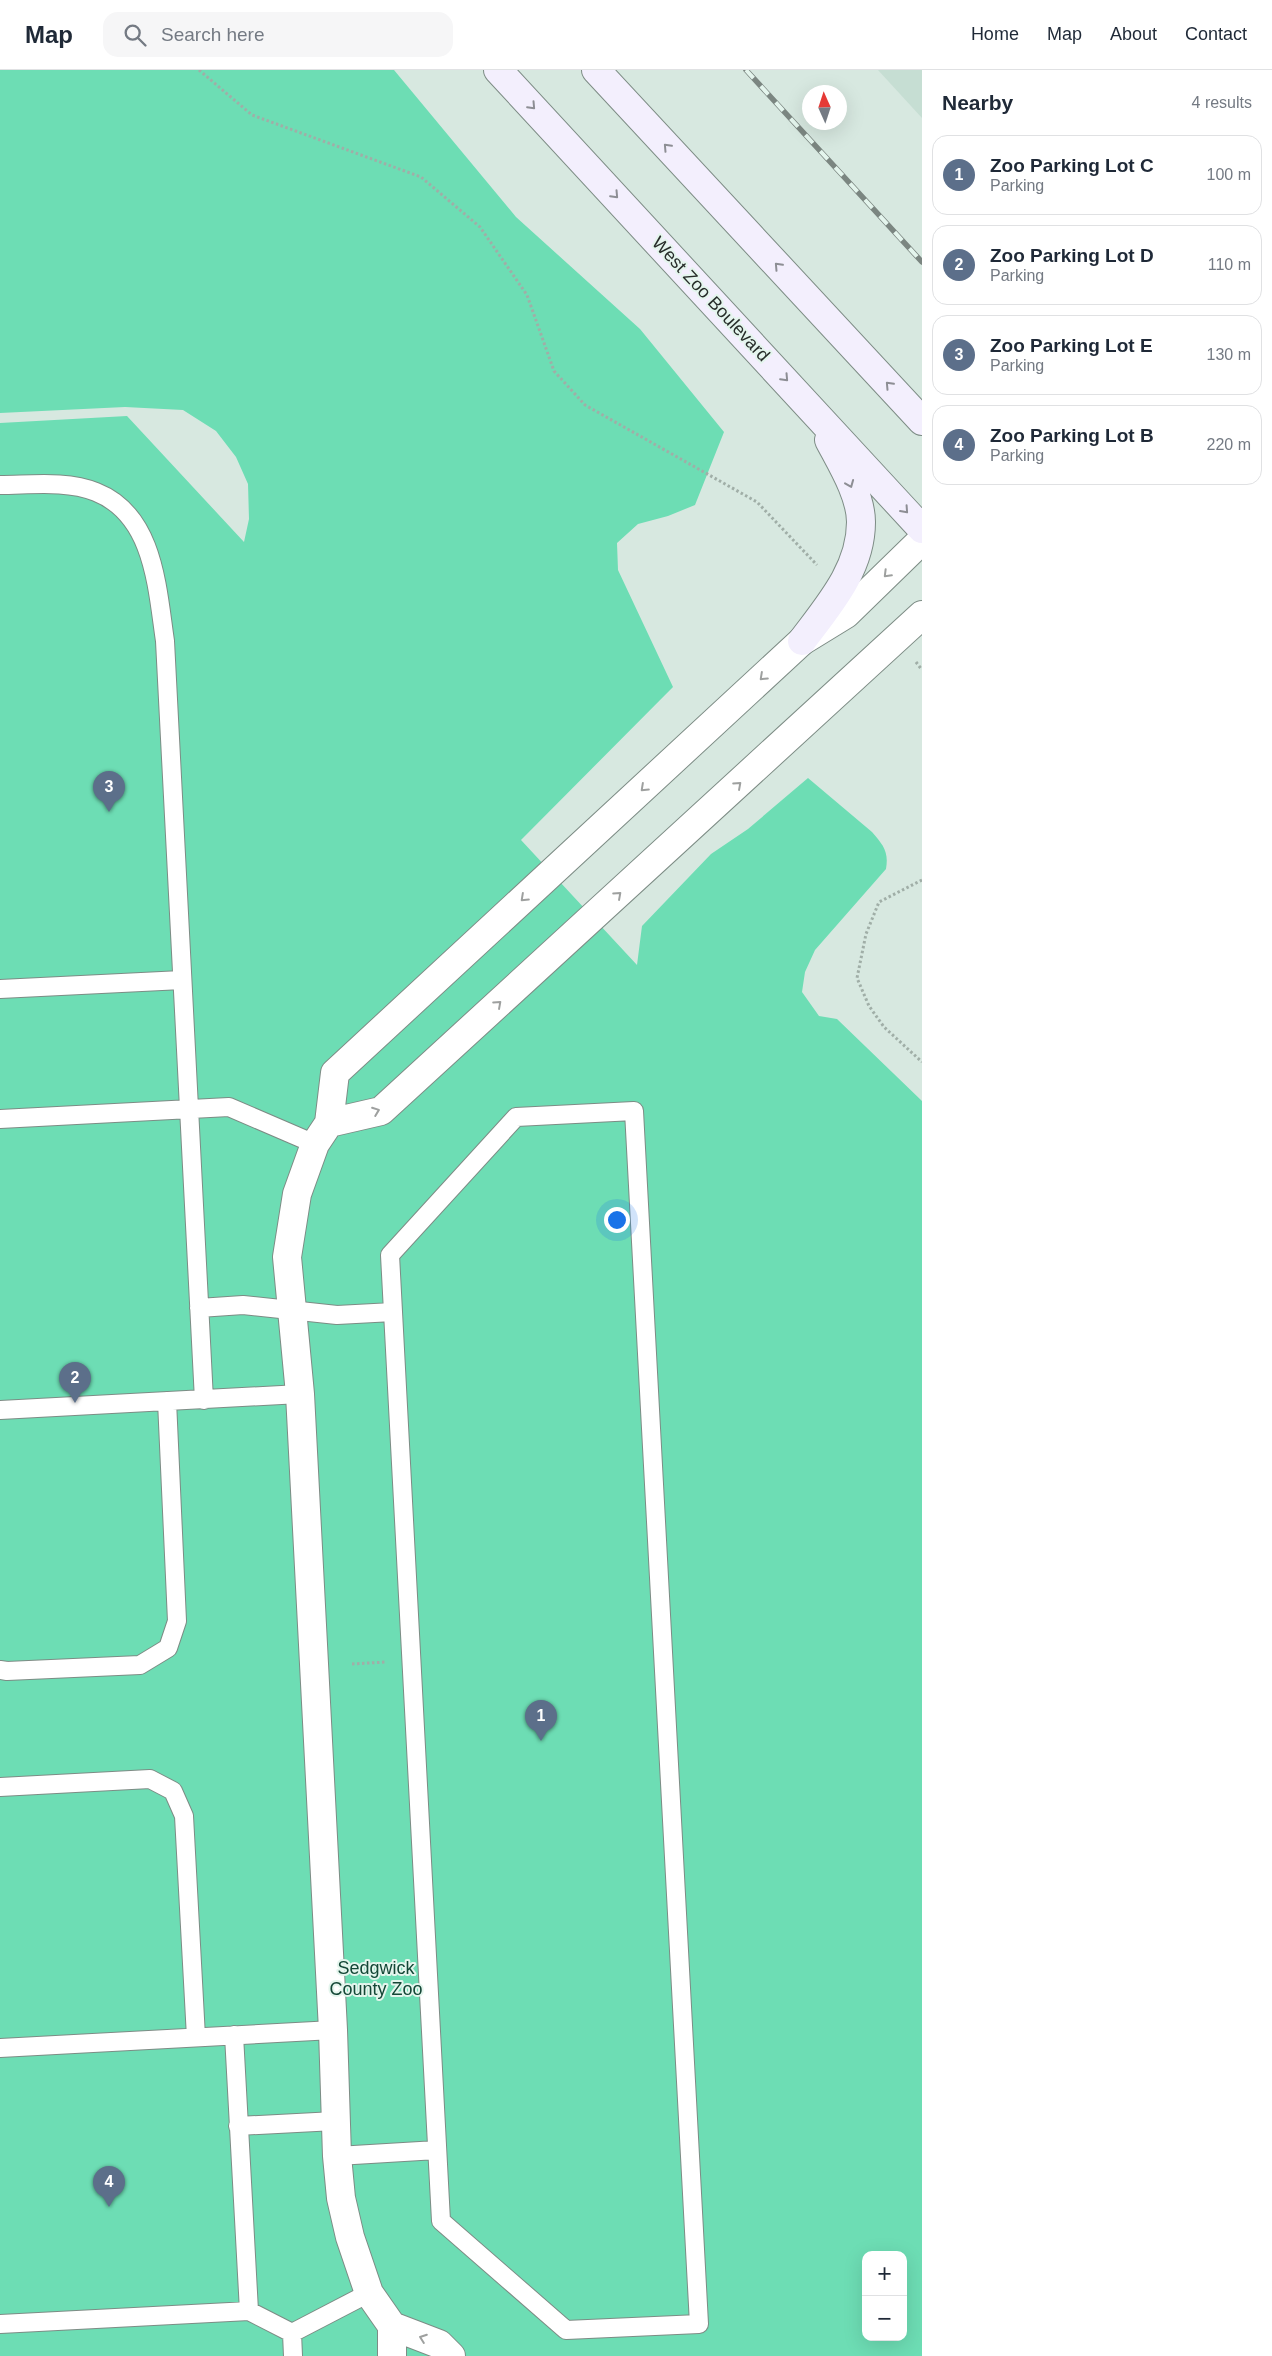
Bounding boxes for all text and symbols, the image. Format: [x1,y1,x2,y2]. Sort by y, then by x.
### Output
search box [103,12,453,57]
text: Map [25,21,73,48]
icon: search [121,21,149,49]
text: Search here [161,24,265,45]
text: Home [971,24,1019,44]
text: Map [1047,24,1082,44]
text: About [1110,24,1157,44]
text: Contact [1185,24,1247,44]
north arrow [802,85,847,130]
text: Nearby [942,91,1013,114]
text: 4 results [1192,94,1252,111]
one-way arrow [526,100,535,109]
one-way arrow [664,144,673,153]
text: Zoo Parking Lot C [990,155,1154,176]
text: 1 [955,166,963,183]
text: 100 m [1207,166,1251,183]
text: Parking [990,177,1044,194]
one-way arrow [609,190,618,199]
street label: West Zoo Boulevard [648,233,774,365]
text: Zoo Parking Lot D [990,245,1154,266]
text: 2 [955,256,963,273]
text: 110 m [1208,256,1251,273]
one-way arrow [775,263,784,272]
text: Parking [990,267,1044,284]
text: Zoo Parking Lot E [990,335,1153,356]
text: 3 [955,346,963,363]
text: 130 m [1207,346,1251,363]
text: Parking [990,357,1044,374]
one-way arrow [779,373,788,382]
one-way arrow [886,382,895,391]
text: Zoo Parking Lot B [990,425,1154,446]
text: 4 [955,436,963,453]
text: 220 m [1207,436,1251,453]
text: Parking [990,447,1044,464]
one-way arrow [845,480,855,488]
one-way arrow [899,505,908,514]
one-way arrow [884,568,893,577]
one-way arrow [759,671,768,680]
pin: 3 [93,771,125,812]
one-way arrow [640,782,649,791]
one-way arrow [732,782,741,791]
one-way arrow [521,892,530,901]
one-way arrow [612,892,621,901]
one-way arrow [492,1001,501,1010]
one-way arrow [371,1107,380,1117]
your location [604,1207,630,1233]
pin: 2 [59,1362,91,1403]
pin: 1 [525,1700,557,1741]
park label: Sedgwick County Zoo [329,1958,423,1999]
pin: 4 [93,2166,125,2207]
map controls [862,2251,907,2341]
button: + [862,2251,907,2296]
button: − [862,2296,907,2341]
one-way arrow [420,2334,428,2344]

